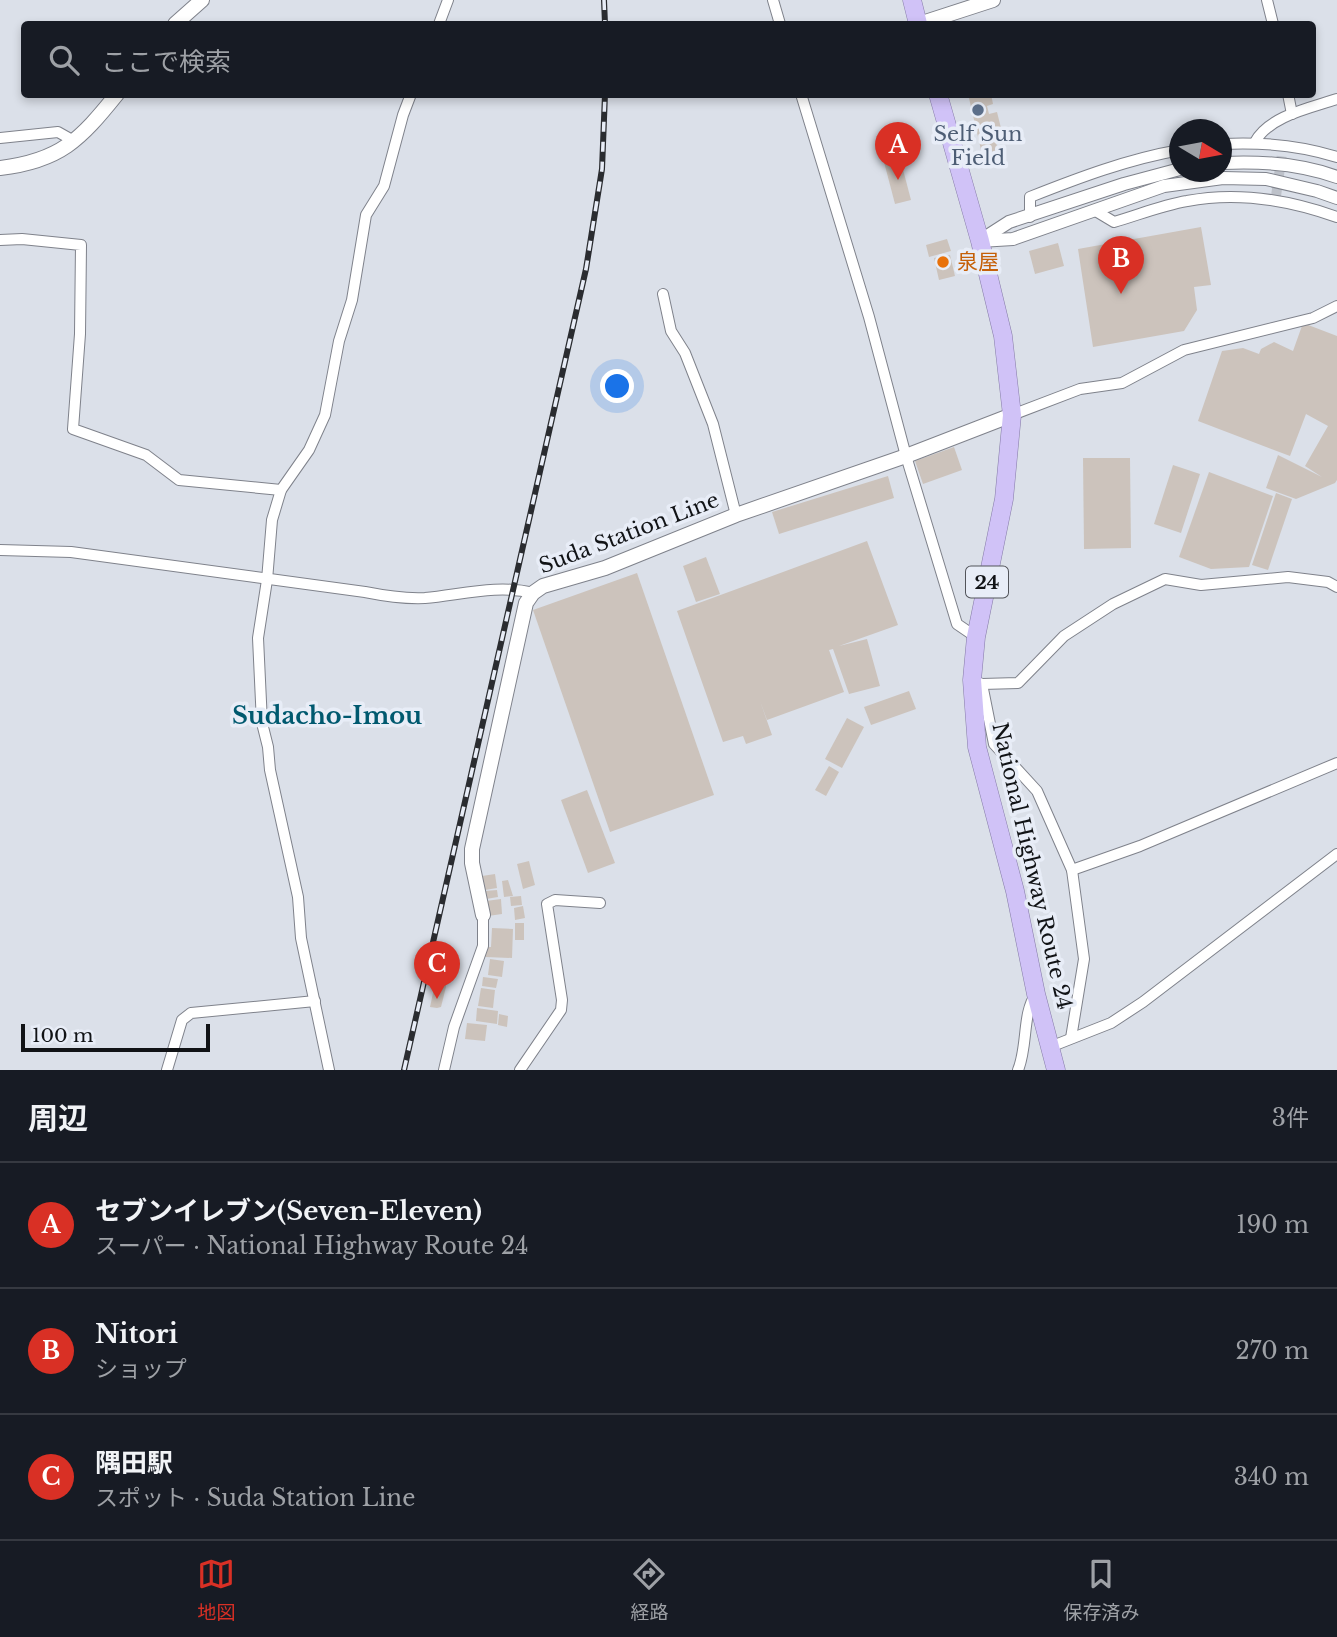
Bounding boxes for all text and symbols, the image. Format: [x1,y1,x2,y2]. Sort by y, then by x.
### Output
search box [21,21,1316,98]
icon: search [45,41,83,79]
text: ここで検索 [101,46,231,78]
marker: Self Sun Field [970,102,986,118]
north arrow [1169,119,1232,182]
place label: Self Sun Field [933,121,1023,171]
pin: A [875,122,921,180]
pin: B [1098,236,1144,294]
place label: 泉屋 [957,249,999,275]
marker: 泉屋 [935,254,951,270]
your location [600,369,634,403]
street label: Suda Station Line [535,487,723,579]
road number: 24 [966,566,1008,597]
district label: Sudacho-Imou [232,701,422,730]
street label: National Highway Route 24 [986,720,1078,1012]
pin: C [414,941,460,999]
scale bar [21,1021,210,1053]
text: 100 m [32,1024,93,1047]
text: 周辺 [28,1100,88,1137]
text: 3件 [1272,1104,1309,1132]
text: セブンイレブン(Seven-Eleven) [95,1195,482,1227]
text: A [42,1211,60,1239]
text: 190 m [1236,1211,1309,1239]
text: スーパー · National Highway Route 24 [95,1232,528,1260]
text: Nitori [95,1318,178,1350]
text: B [42,1337,60,1365]
text: 270 m [1236,1337,1309,1365]
text: ショップ [95,1355,187,1383]
text: 隅田駅 [95,1447,173,1479]
text: C [42,1463,60,1491]
text: 340 m [1234,1463,1309,1491]
text: スポット · Suda Station Line [95,1484,415,1512]
tab: 地図 [197,1555,236,1624]
tab: 経路 [630,1555,669,1624]
tab: 保存済み [1063,1555,1140,1624]

